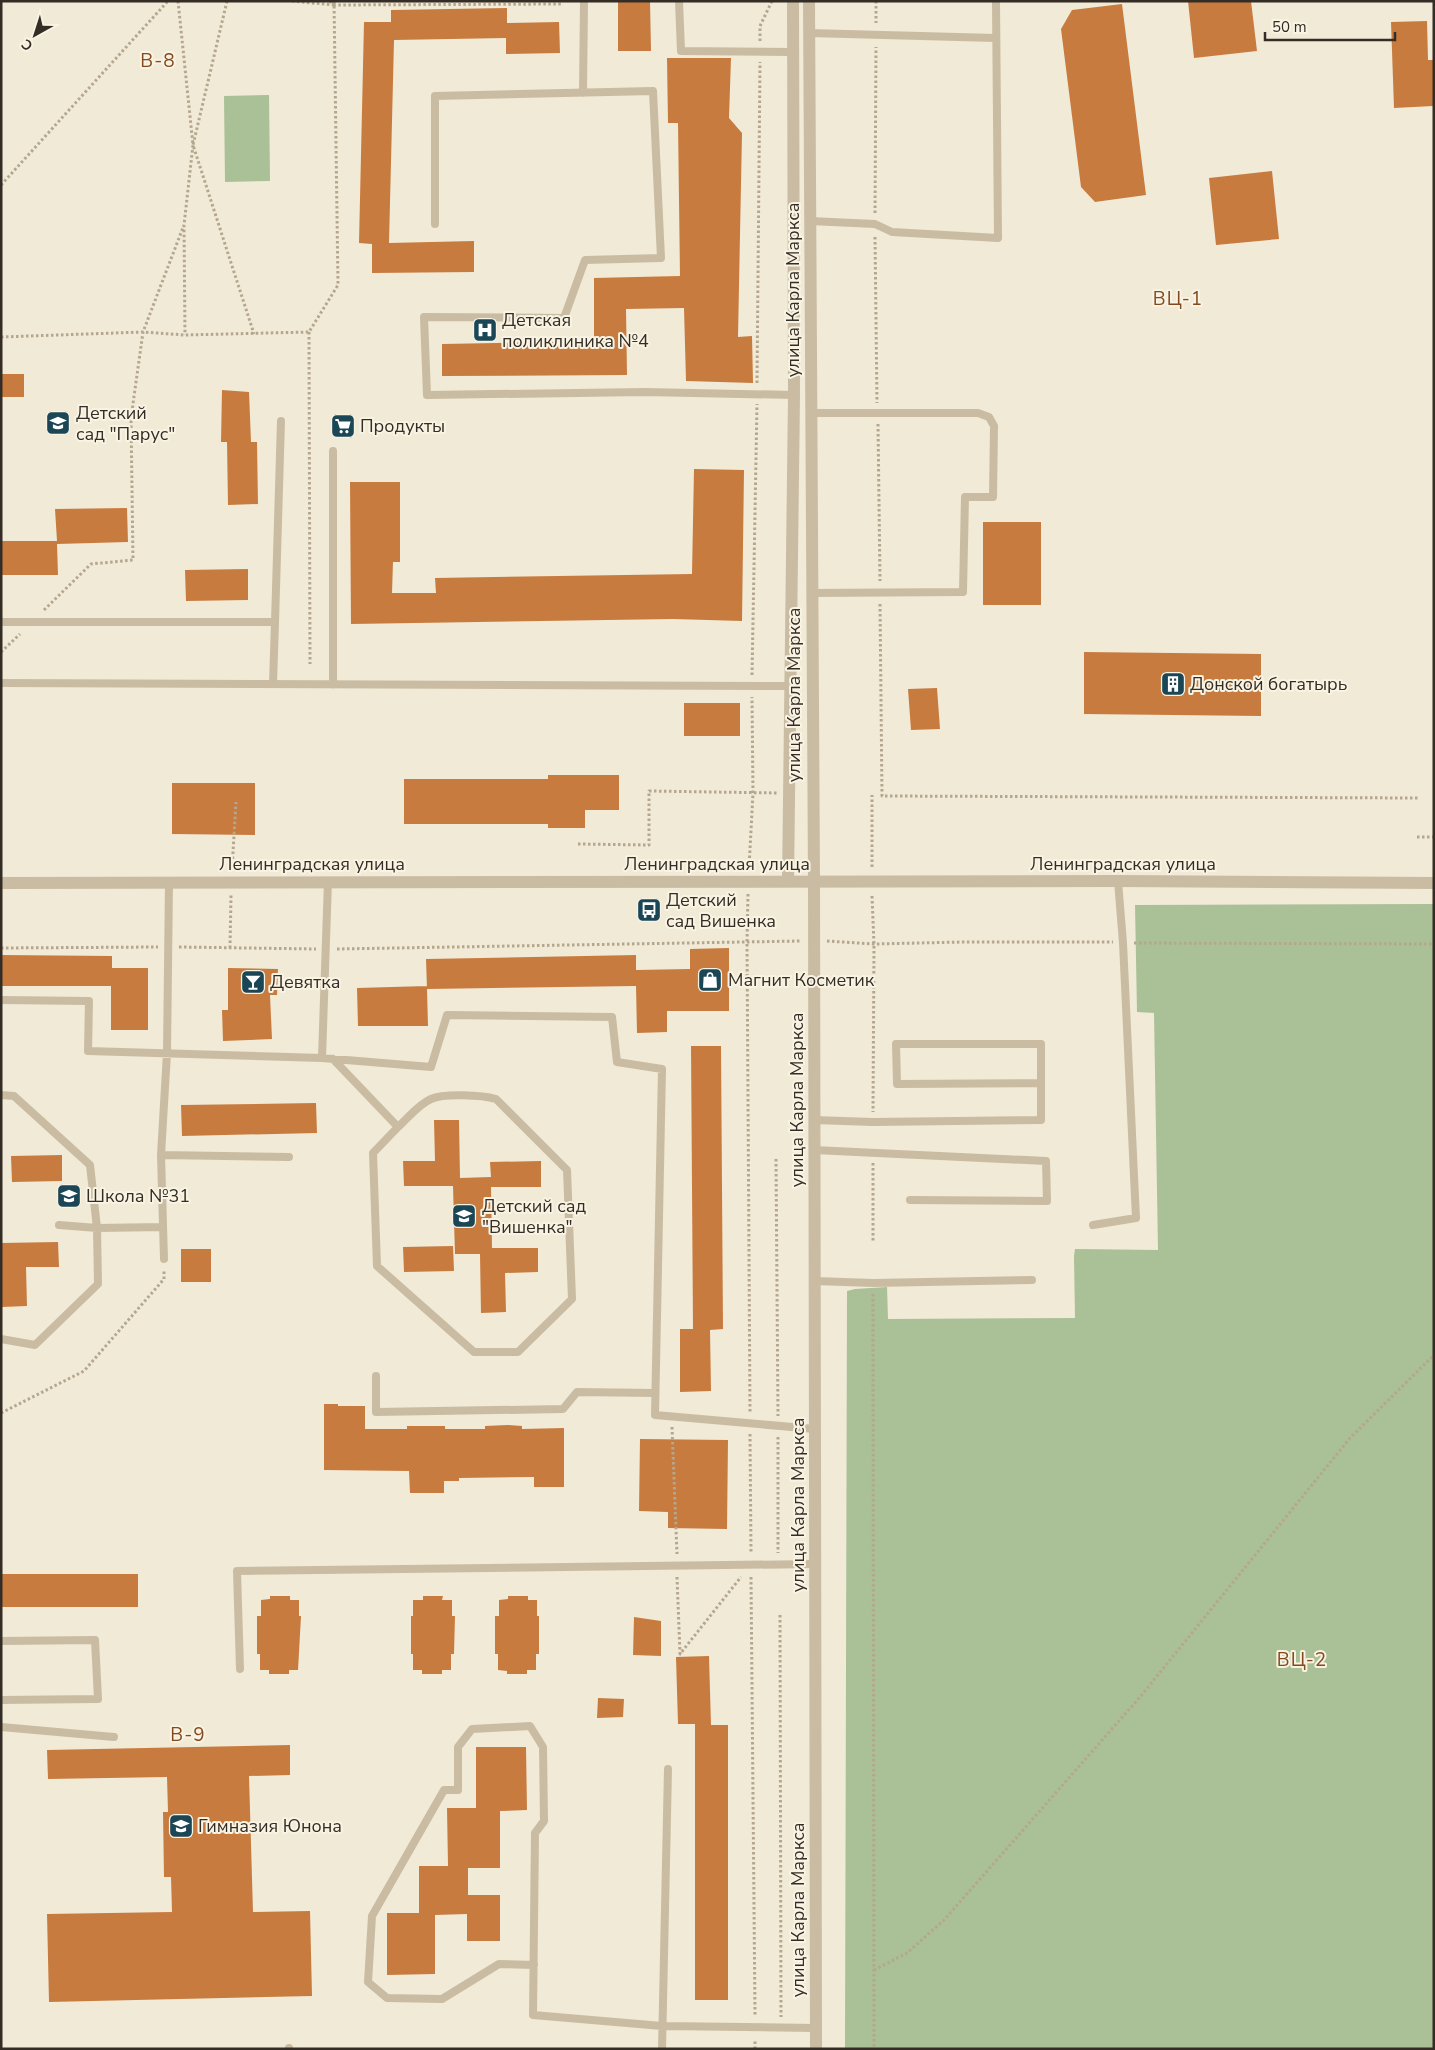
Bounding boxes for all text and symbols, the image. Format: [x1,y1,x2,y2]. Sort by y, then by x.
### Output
north arrow [10,10,60,60]
scale bar [1265,10,1395,42]
text: 50 m [1272,17,1307,37]
text: С [17,34,37,55]
district label: В-8 [140,48,176,74]
street label: улица Карла Маркса [781,203,805,377]
district label: ВЦ-1 [1153,286,1203,312]
place label: Детская поликлиника №4 [502,308,649,353]
hospital icon: Детская поликлиника №4 [472,317,498,343]
place label: Детский сад "Парус" [76,401,175,446]
school or university icon: Детский сад "Парус" [45,410,71,436]
supermarket icon: Продукты [330,413,356,439]
place label: Продукты [360,414,445,438]
street label: улица Карла Маркса [782,608,806,782]
building icon: Донской богатырь [1160,671,1186,697]
place label: Донской богатырь [1190,672,1347,696]
street label: Ленинградская улица [219,852,405,876]
street label: Ленинградская улица [624,852,810,876]
street label: Ленинградская улица [1030,852,1216,876]
place label: Детский сад Вишенка [666,888,776,933]
bus stop icon: Детский сад Вишенка [636,897,662,923]
shop icon: Магнит Косметик [697,967,723,993]
place label: Магнит Косметик [728,968,875,992]
bar icon: Девятка [240,969,266,995]
place label: Девятка [270,970,340,994]
street label: улица Карла Маркса [785,1013,809,1187]
school or university icon: Школа №31 [56,1183,82,1209]
place label: Школа №31 [86,1184,190,1208]
place label: Детский сад "Вишенка" [482,1194,587,1239]
school or university icon: Детский сад "Вишенка" [451,1203,477,1229]
street label: улица Карла Маркса [786,1418,810,1592]
district label: ВЦ-2 [1277,1647,1327,1673]
district label: В-9 [170,1722,206,1748]
school or university icon: Гимназия Юнона [168,1813,194,1839]
place label: Гимназия Юнона [198,1814,342,1838]
street label: улица Карла Маркса [786,1823,810,1997]

